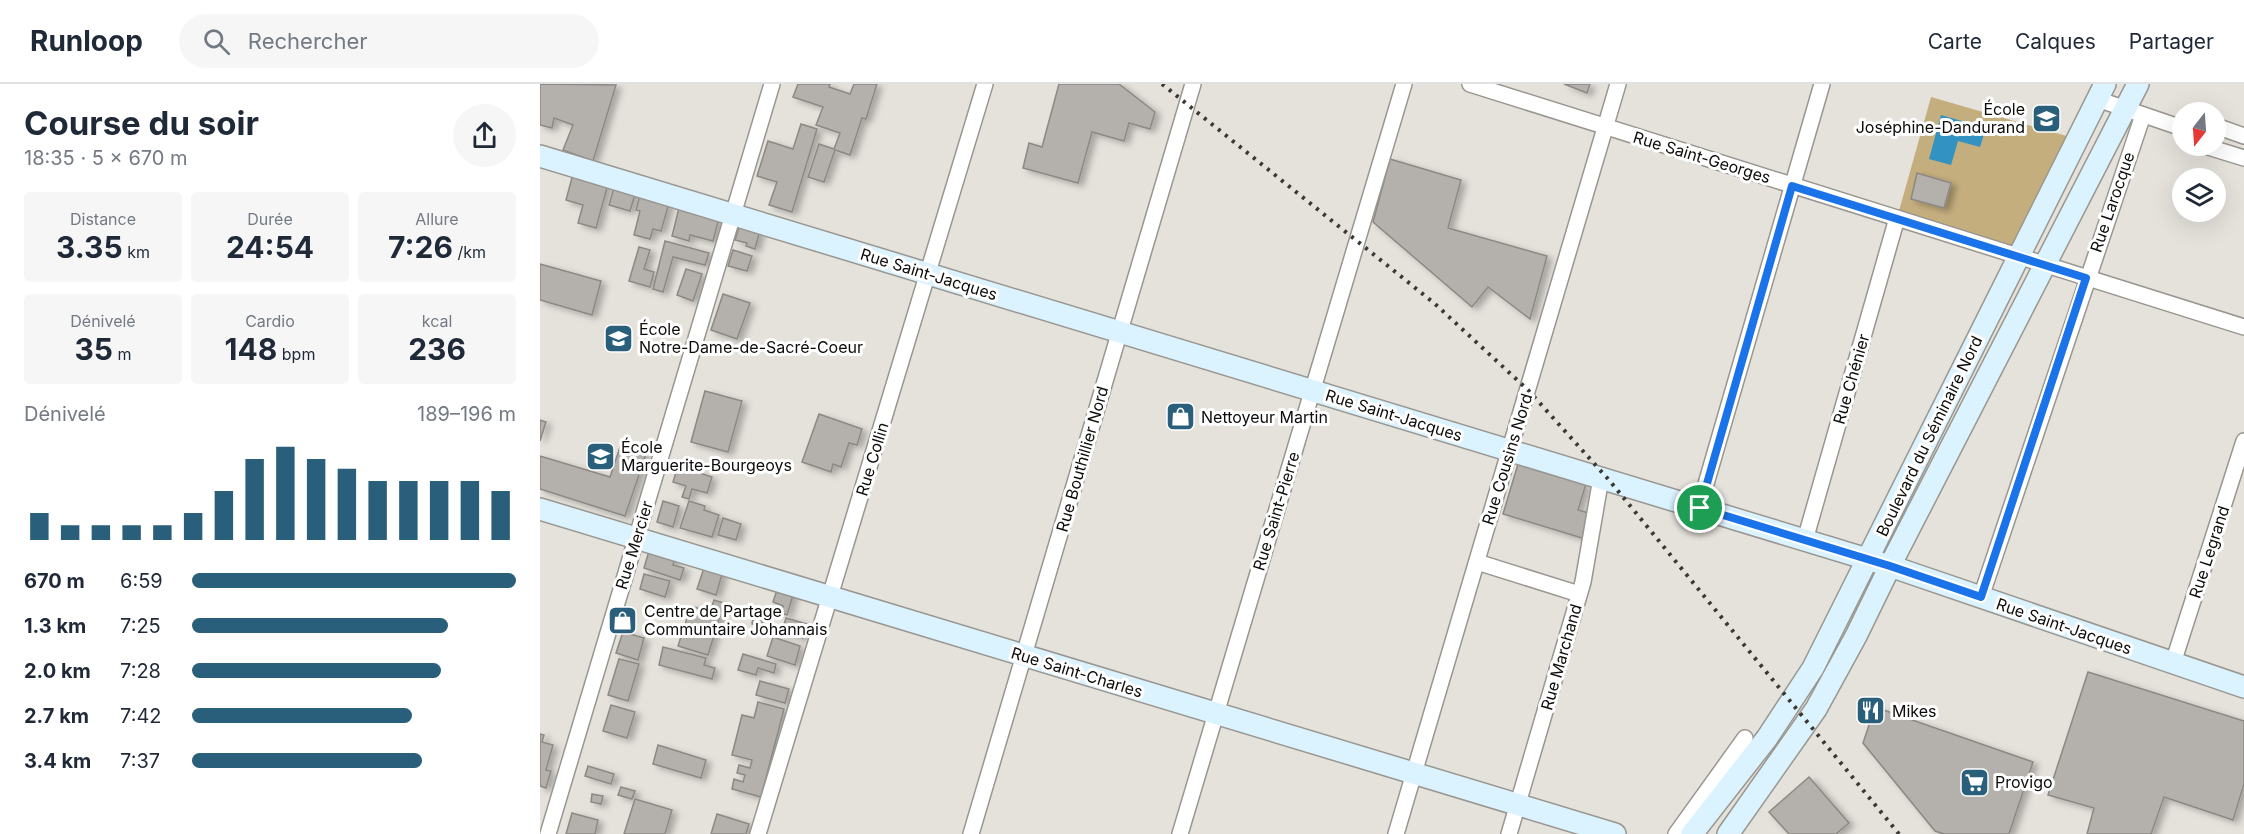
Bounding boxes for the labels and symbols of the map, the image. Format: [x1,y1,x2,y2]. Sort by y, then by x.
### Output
place label: École Joséphine-Dandurand [1856,99,2025,137]
school or university icon: École Joséphine-Dandurand [2030,102,2062,134]
north arrow [2172,102,2226,156]
street label: Rue Saint-Georges [1631,127,1773,187]
street label: Rue Larocque [2086,149,2138,255]
street label: Rue Saint-Jacques [858,244,1000,304]
place label: École Notre-Dame-de-Sacré-Coeur [639,319,863,357]
school or university icon: École Notre-Dame-de-Sacré-Coeur [602,322,634,354]
street label: Rue Chénier [1829,332,1873,426]
street label: Boulevard du Séminaire Nord [1872,332,1986,540]
street label: Rue Bouthillier Nord [1052,384,1112,534]
street label: Rue Saint-Jacques [1323,385,1465,445]
street label: Rue Cousins Nord [1478,391,1536,527]
shop icon: Nettoyeur Martin [1164,401,1196,433]
place label: Nettoyeur Martin [1201,407,1328,427]
street label: Rue Collin [851,420,893,498]
place label: École Marguerite-Bourgeoys [621,437,792,475]
school or university icon: École Marguerite-Bourgeoys [584,440,616,472]
street label: Rue Saint-Pierre [1248,449,1304,573]
pin [1674,482,1725,533]
street label: Rue Mercier [611,498,657,592]
street label: Rue Legrand [2185,503,2233,601]
street label: Rue Saint-Jacques [1994,593,2134,659]
place label: Centre de Partage Communtaire Johannais [644,601,827,639]
street label: Rue Marchand [1536,602,1586,712]
shop icon: Centre de Partage Communtaire Johannais [607,604,639,636]
street label: Rue Saint-Charles [1009,642,1145,702]
restaurant icon: Mikes [1855,695,1887,727]
place label: Mikes [1892,701,1937,721]
supermarket icon: Provigo [1958,766,1990,798]
place label: Provigo [1995,772,2053,792]

